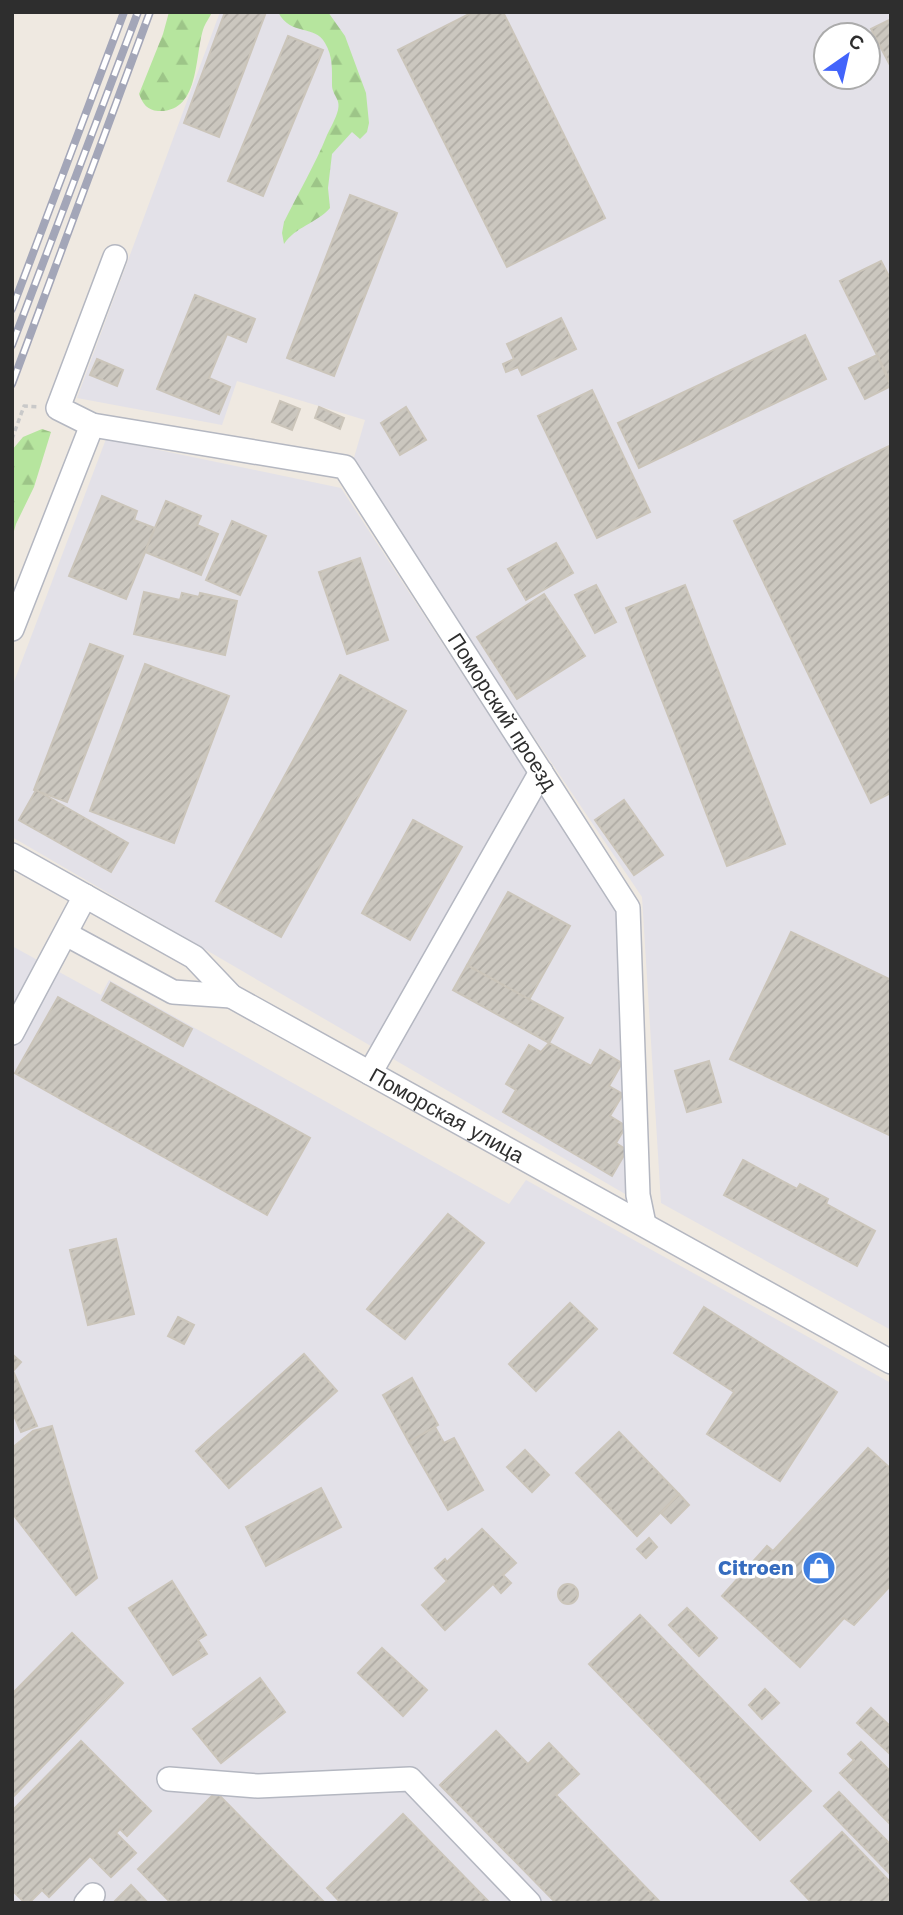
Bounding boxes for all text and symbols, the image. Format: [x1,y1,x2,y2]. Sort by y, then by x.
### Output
north arrow [812,21,882,91]
text: С [844,29,869,56]
street label: Поморский проезд [443,628,562,795]
street label: Поморская улица [365,1062,529,1168]
shop icon: Citroen [800,1549,838,1587]
place label: Citroen [718,1555,794,1580]

